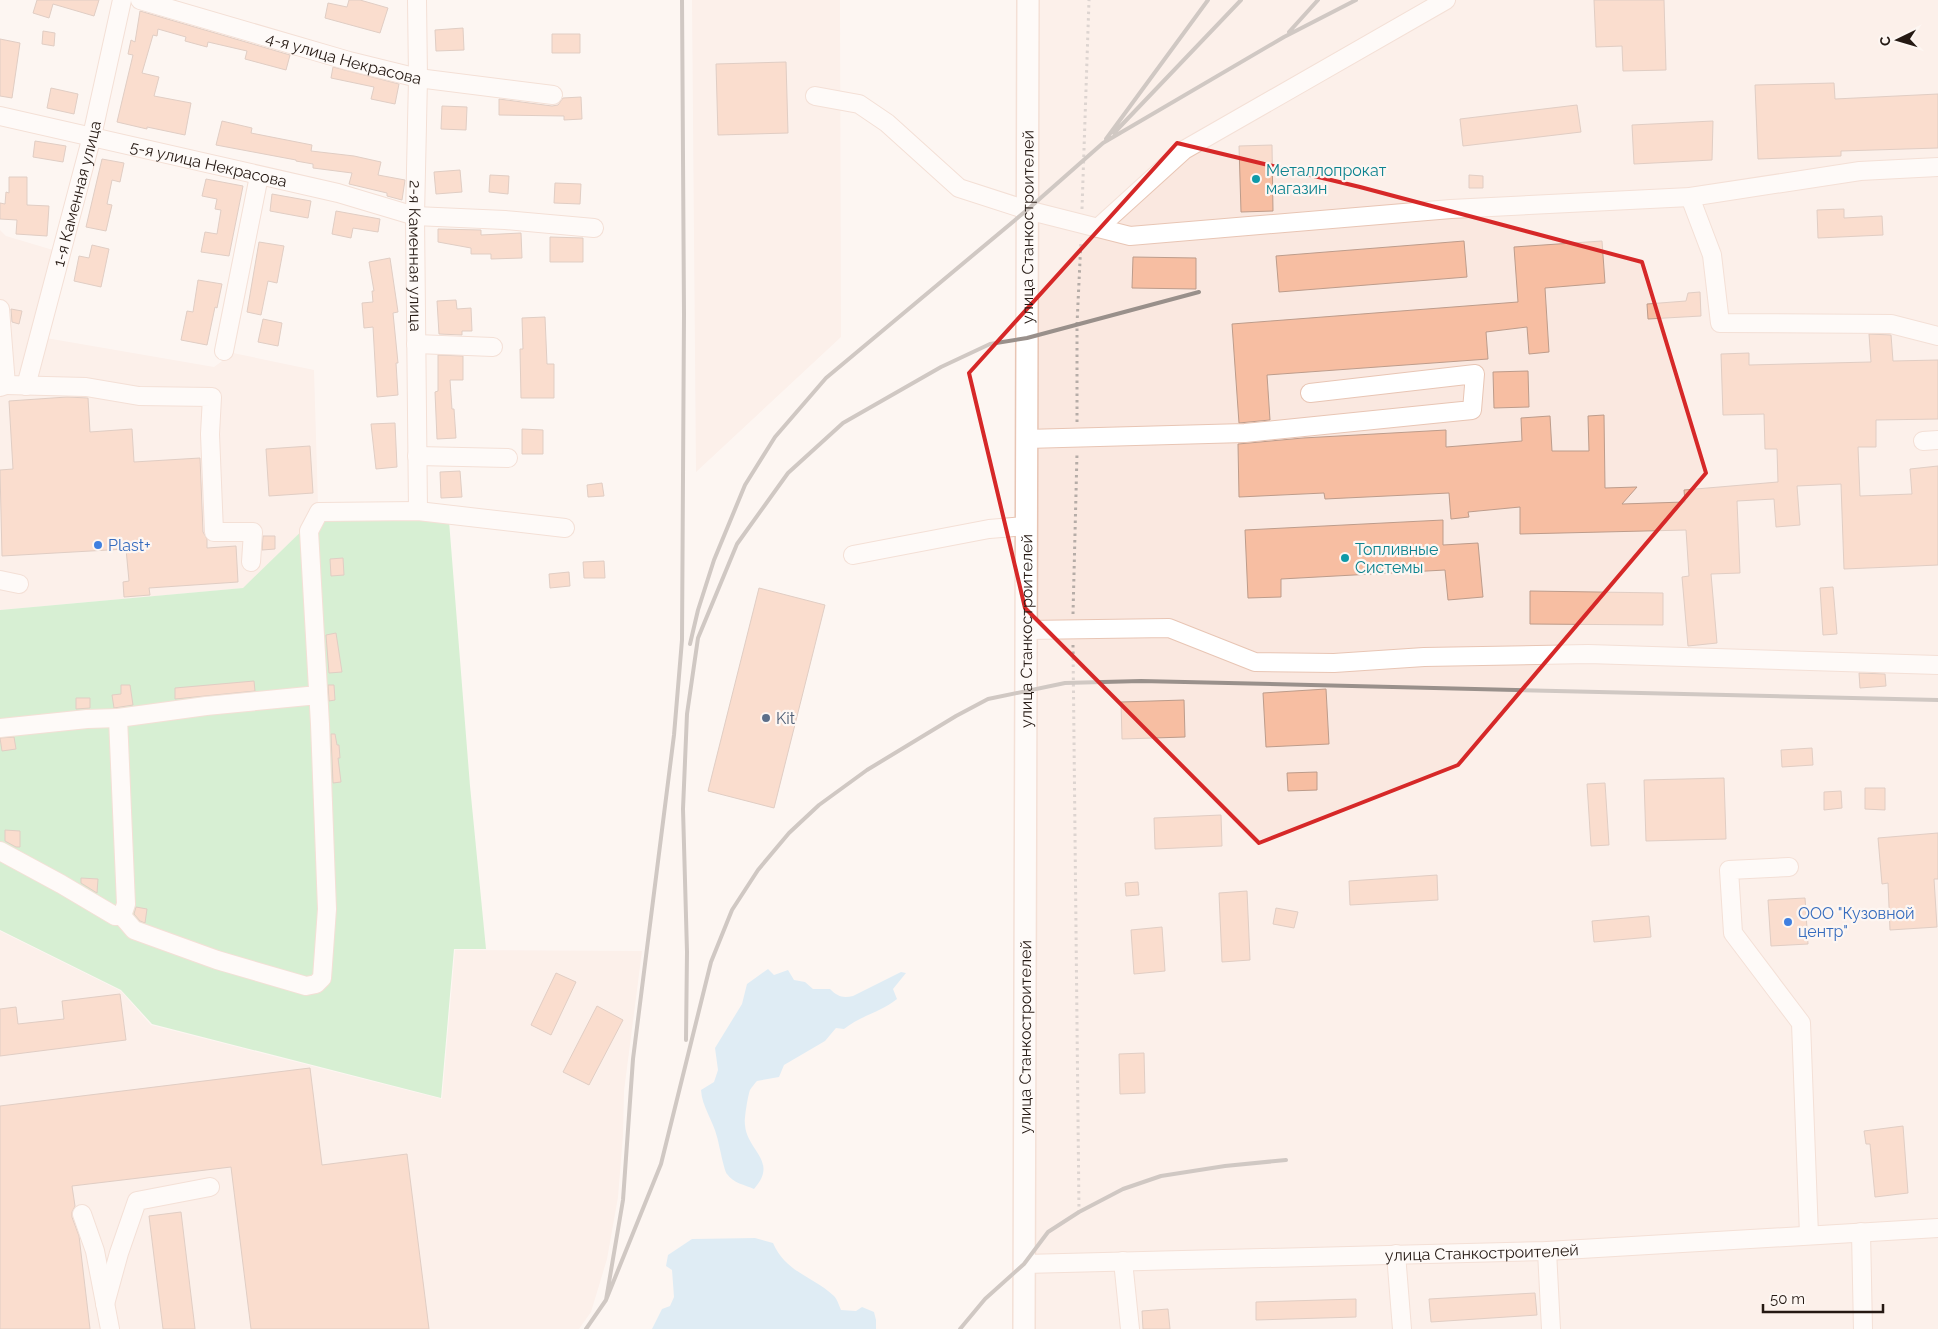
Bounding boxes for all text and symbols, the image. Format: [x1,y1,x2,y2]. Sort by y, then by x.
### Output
north arrow [1873,15,1923,65]
street label: 4-я улица Некрасова [264,28,424,88]
text: С [1877,35,1893,47]
street label: 1-я Каменная улица [48,119,105,269]
street label: улица Станкостроителей [1018,130,1037,324]
street label: 5-я улица Некрасова [128,136,289,191]
place label: Металлопрокат магазин [1266,161,1387,198]
marker: Металлопрокат магазин [1250,173,1262,185]
street label: 2-я Каменная улица [405,180,426,332]
street label: улица Станкостроителей [1016,534,1036,728]
place label: Plast+ [108,536,151,555]
marker: Plast+ [92,539,104,551]
place label: Топливные Системы [1355,540,1438,577]
marker: Топливные Системы [1339,552,1351,564]
place label: Kit [776,709,796,728]
marker: Kit [760,712,772,724]
place label: ООО "Кузовной центр" [1798,904,1915,941]
marker: ООО "Кузовной центр" [1782,916,1794,928]
street label: улица Станкостроителей [1015,940,1035,1134]
street label: улица Станкостроителей [1385,1240,1579,1265]
scale bar [1763,1282,1883,1314]
text: 50 m [1770,1290,1805,1308]

